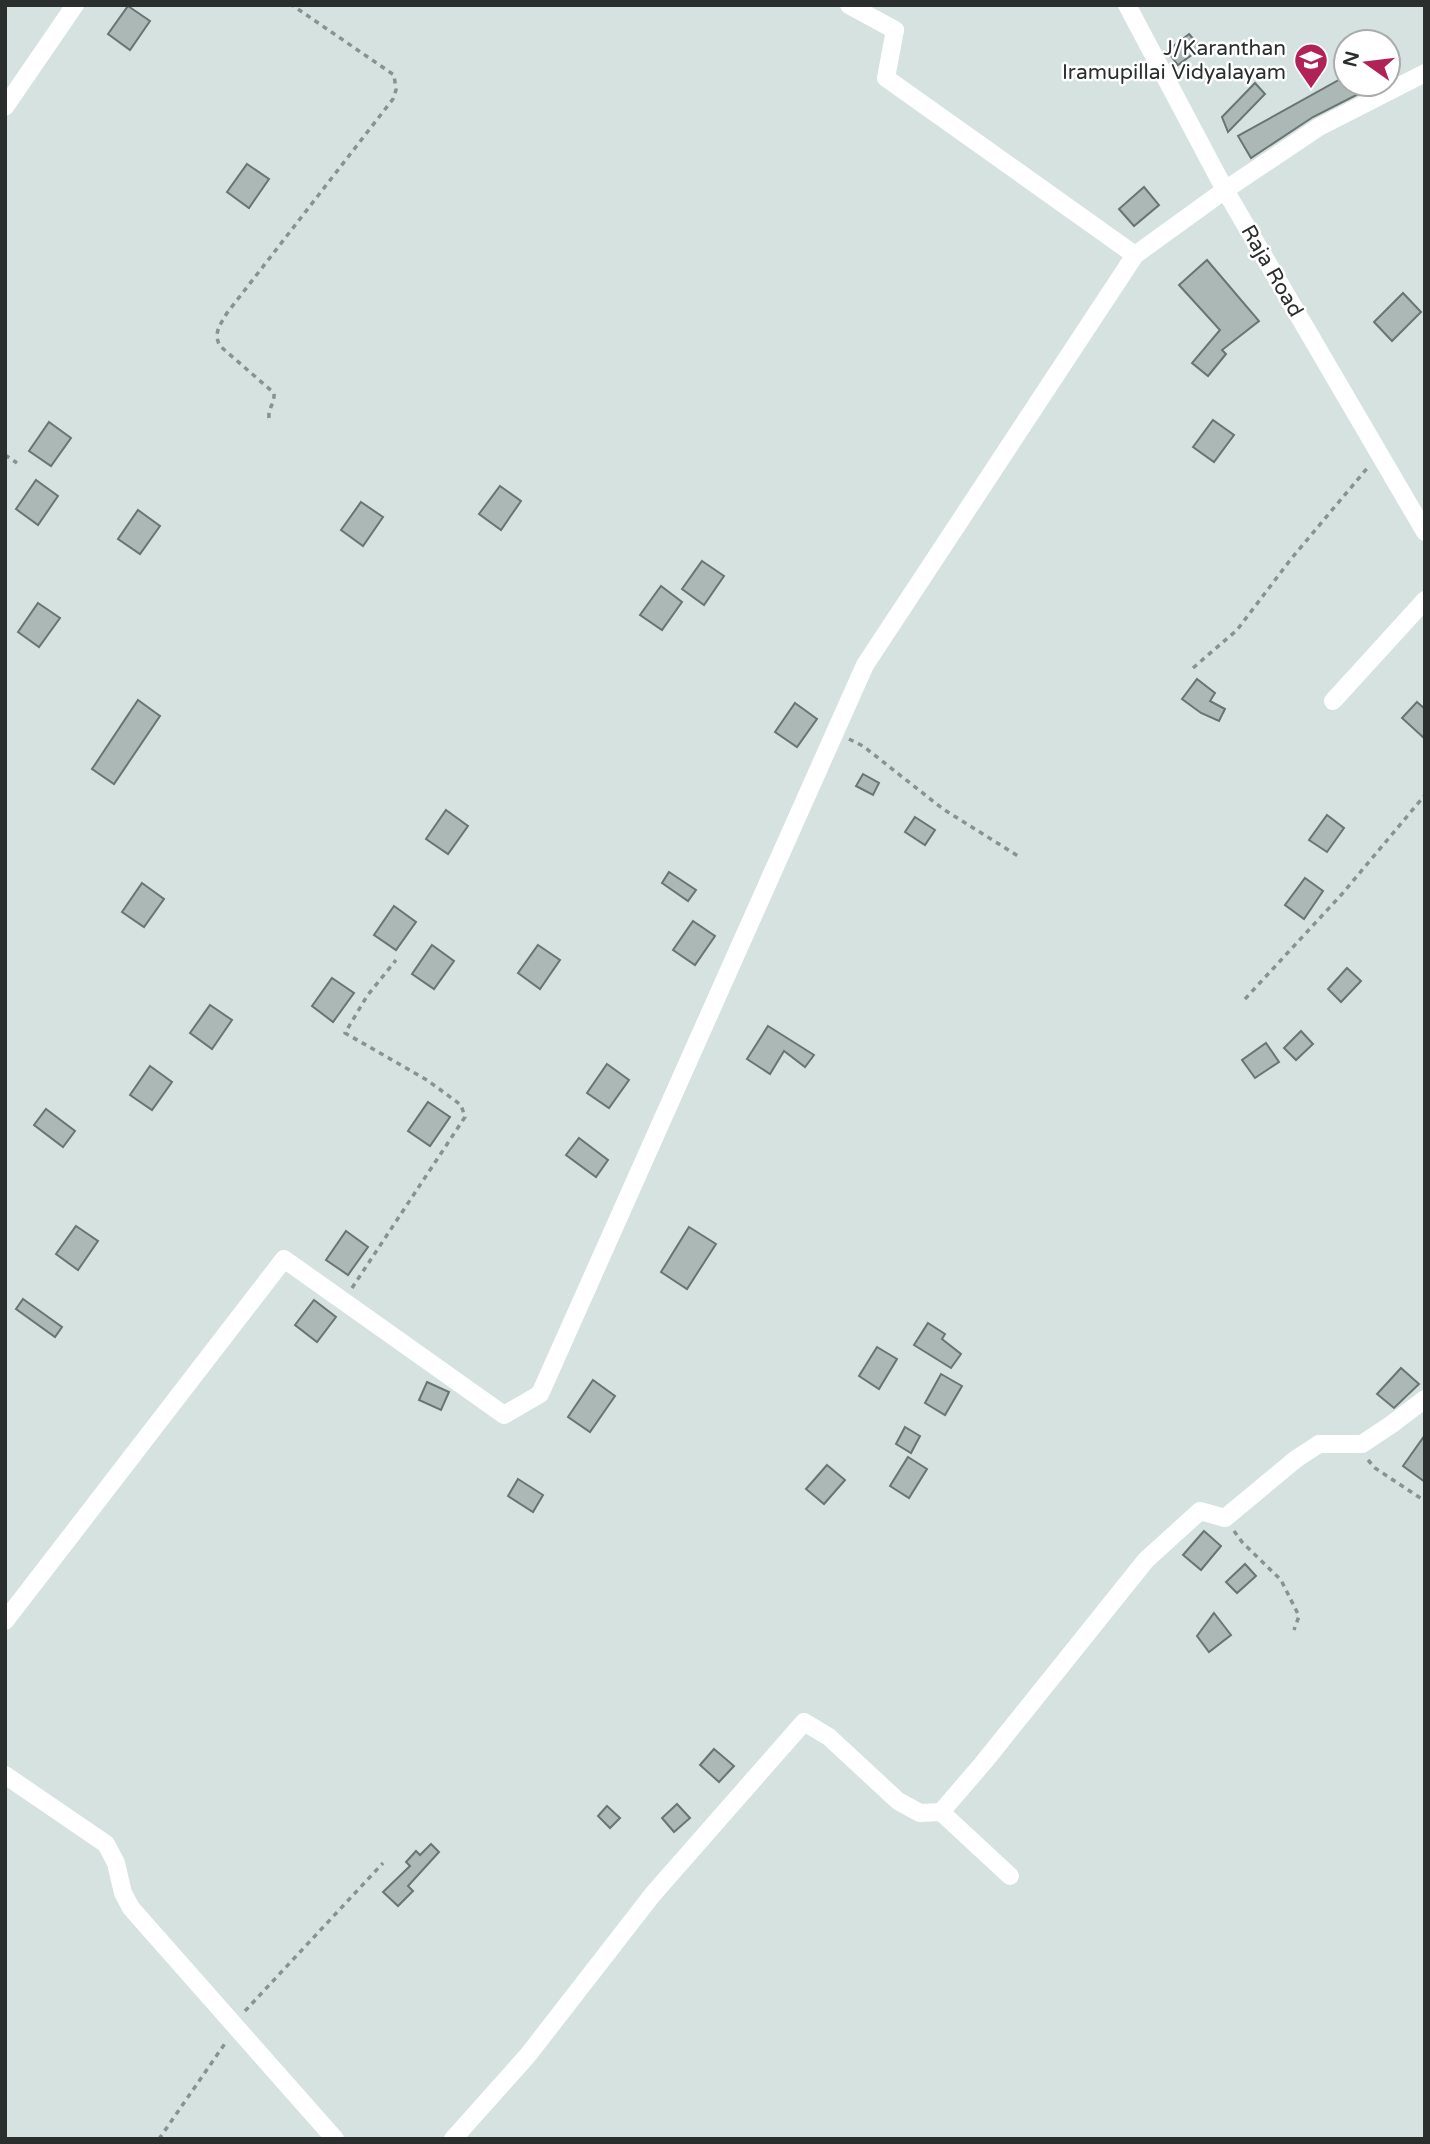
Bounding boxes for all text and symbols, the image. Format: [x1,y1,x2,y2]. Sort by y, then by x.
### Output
north arrow [1332,28,1402,98]
place label: J/Karanthan Iramupillai Vidyalayam [1062,36,1286,85]
school or university icon: J/Karanthan Iramupillai Vidyalayam [1292,41,1330,90]
text: N [1339,49,1364,69]
street label: Raja Road [1236,221,1308,321]

